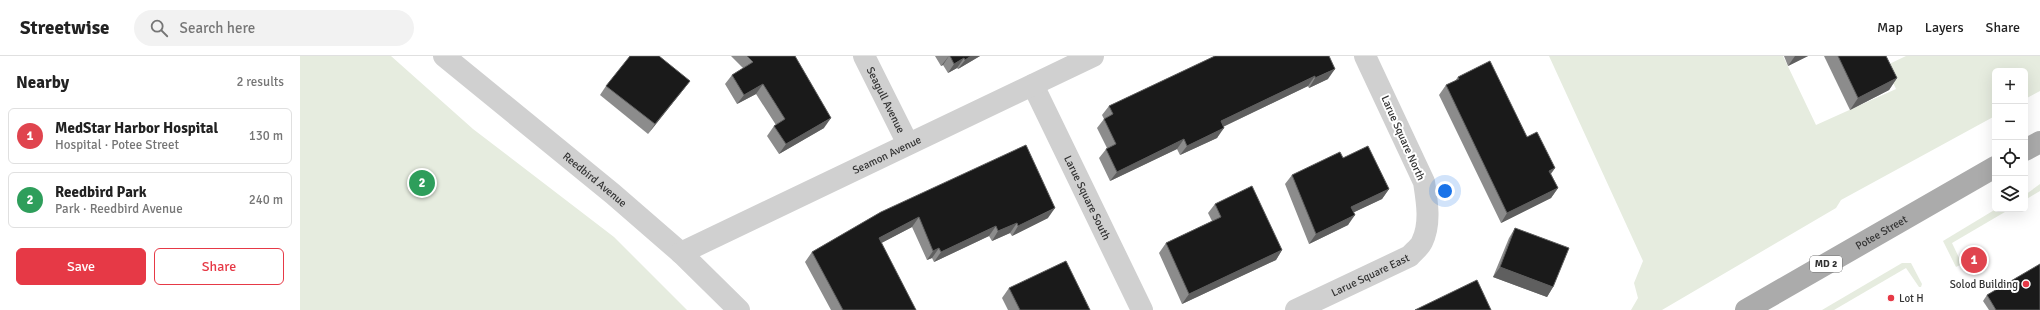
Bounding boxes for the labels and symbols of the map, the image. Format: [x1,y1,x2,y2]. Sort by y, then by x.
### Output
street label: Seagull Avenue [864,65,908,135]
street label: Larue Square North [1378,93,1428,183]
street label: Seamon Avenue [850,133,923,177]
street label: Reedbird Avenue [560,149,630,210]
street label: Larue Square South [1062,153,1113,242]
pin: 2 [409,168,435,198]
your location [1435,181,1455,201]
street label: Potee Street [1853,212,1910,252]
pin: 1 [1961,245,1987,275]
street label: Larue Square East [1329,251,1411,299]
road number: MD 2 [1810,256,1842,272]
place label: Solod Building [1950,278,2018,291]
marker: Solod Building [2021,279,2031,289]
place label: Lot H [1899,292,1924,305]
marker: Lot H [1886,293,1896,303]

